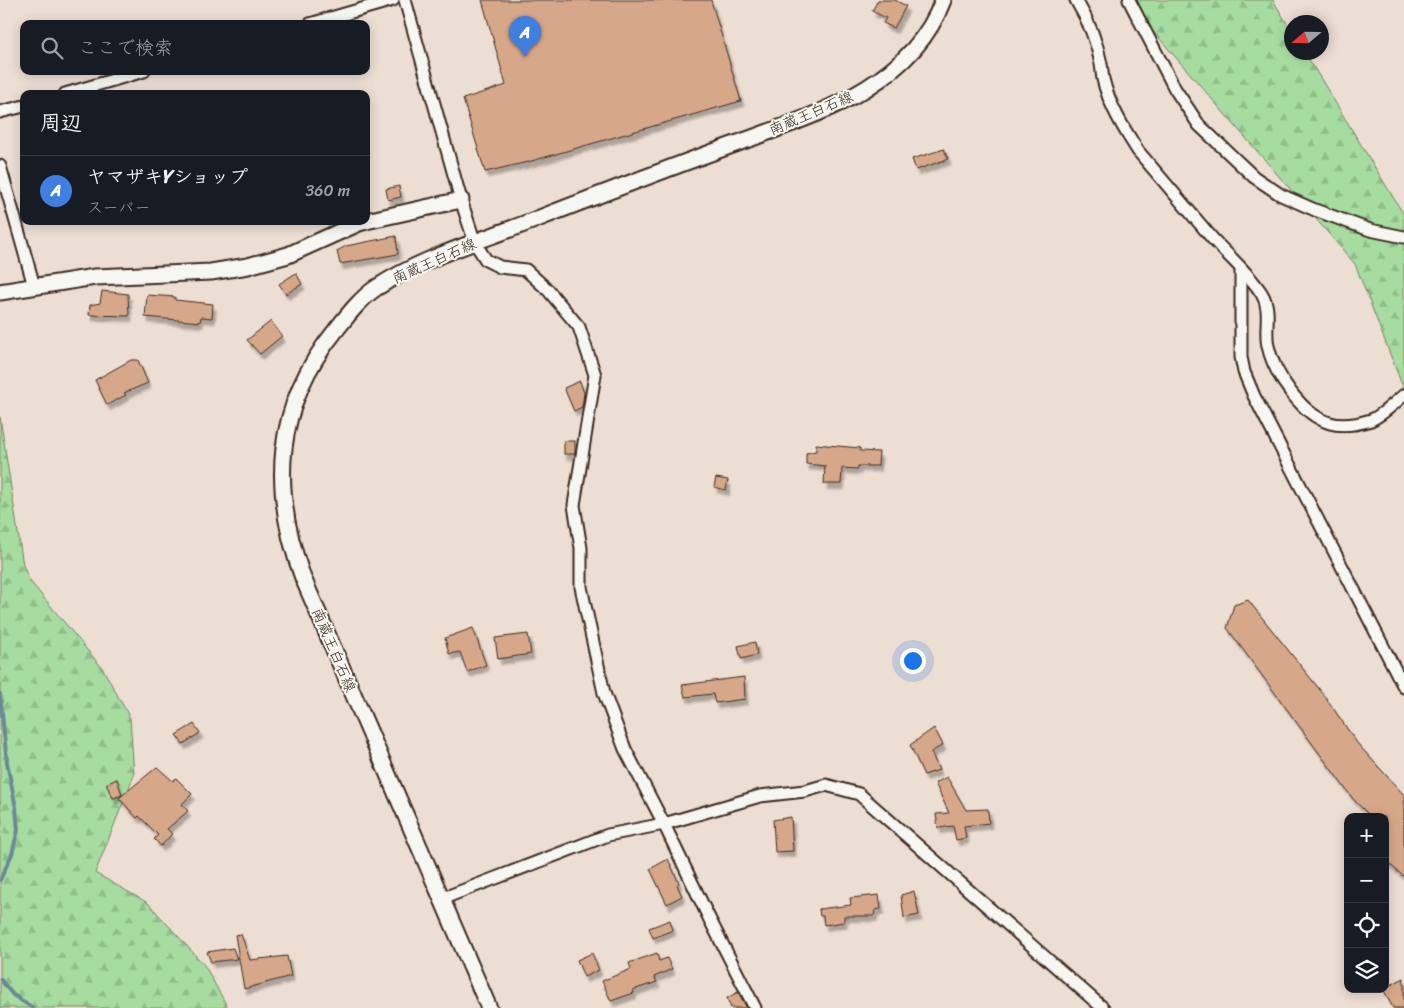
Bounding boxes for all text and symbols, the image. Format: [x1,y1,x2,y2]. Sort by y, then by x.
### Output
north arrow [1284,15,1329,60]
pin: A [509,16,541,57]
search box [20,20,370,75]
text: ここで検索 [78,31,173,64]
icon: search [38,34,66,62]
street label: 南蔵王白石線 [764,83,858,143]
text: 周辺 [40,104,82,142]
text: ヤマザキYショップ [87,160,248,193]
text: A [51,176,61,205]
text: 360 m [306,176,350,205]
text: スーパー [87,193,150,222]
street label: 南蔵王白石線 [388,231,480,291]
street label: 南蔵王白石線 [304,603,364,697]
your location [900,648,926,674]
map controls [1344,813,1389,993]
button: + [1344,813,1389,858]
button: − [1344,858,1389,903]
button: locate [1344,903,1389,948]
button: layers [1344,948,1389,993]

